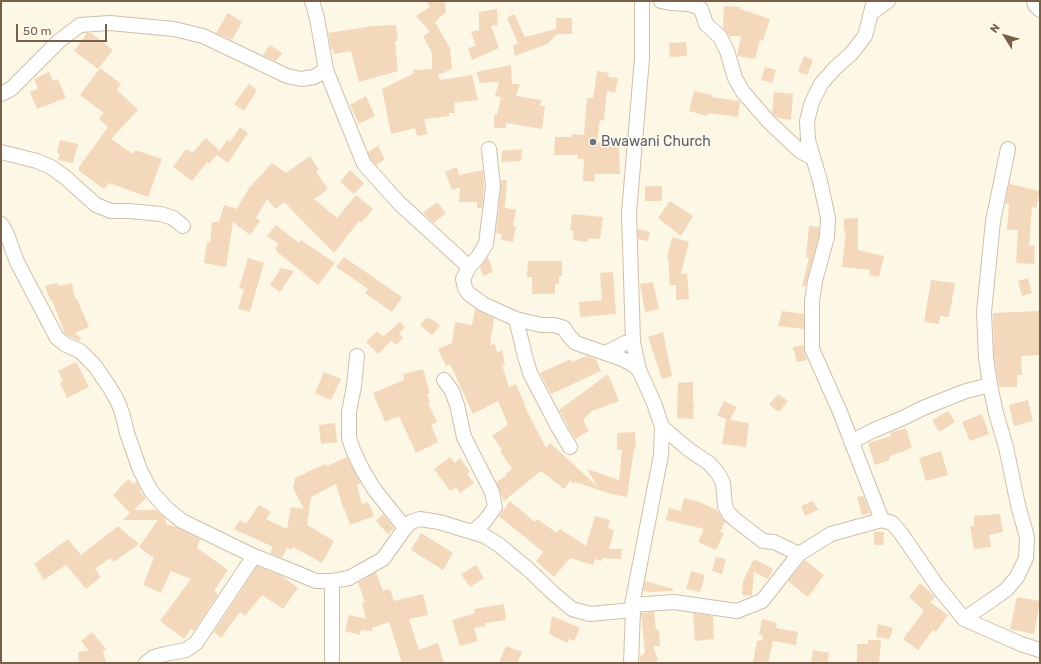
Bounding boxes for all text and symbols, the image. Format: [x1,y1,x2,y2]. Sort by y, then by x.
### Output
scale bar [18,16,109,42]
north arrow [985,16,1025,56]
text: N [987,21,1003,36]
text: 50 m [23,24,51,38]
place label: Bwawani Church [601,134,711,150]
marker: Bwawani Church [588,137,598,147]

